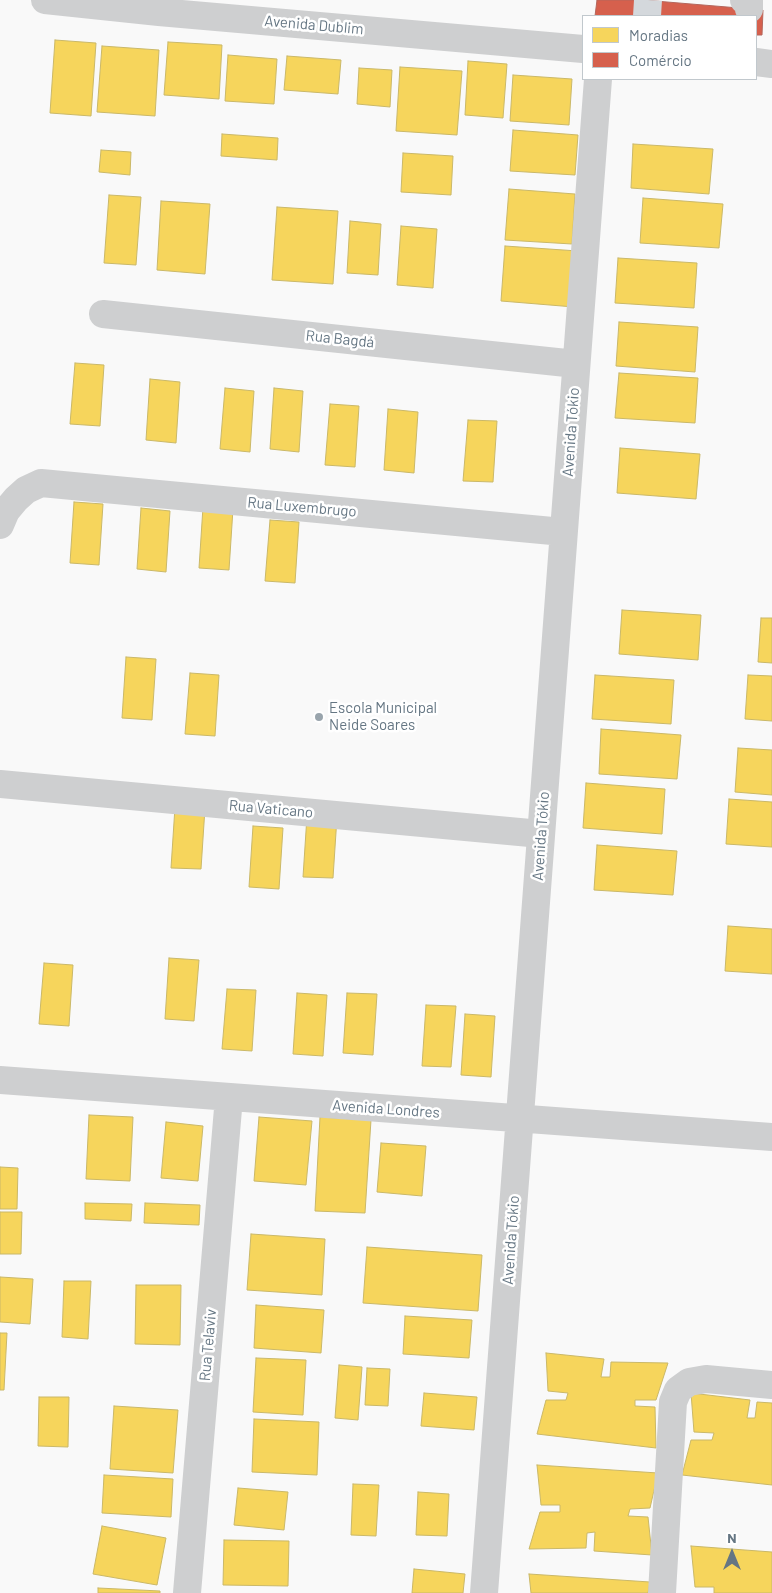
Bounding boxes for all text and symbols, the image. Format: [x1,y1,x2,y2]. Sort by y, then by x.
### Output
street label: Avenida Dublim [264,12,364,38]
legend [582,15,757,80]
text: Moradias [629,26,688,44]
text: Comércio [629,51,692,69]
street label: Rua Bagdá [305,326,375,352]
street label: Avenida Tókio [559,387,583,477]
street label: Rua Luxembrugo [247,493,357,521]
place label: Escola Municipal Neide Soares [329,699,437,734]
marker: Escola Municipal Neide Soares [313,711,325,723]
street label: Avenida Tókio [529,791,553,881]
street label: Rua Vaticano [228,796,314,822]
street label: Avenida Londres [332,1096,440,1122]
street label: Avenida Tókio [499,1195,523,1285]
street label: Rua Telaviv [196,1308,220,1382]
north arrow [707,1528,757,1578]
text: N [727,1529,737,1546]

